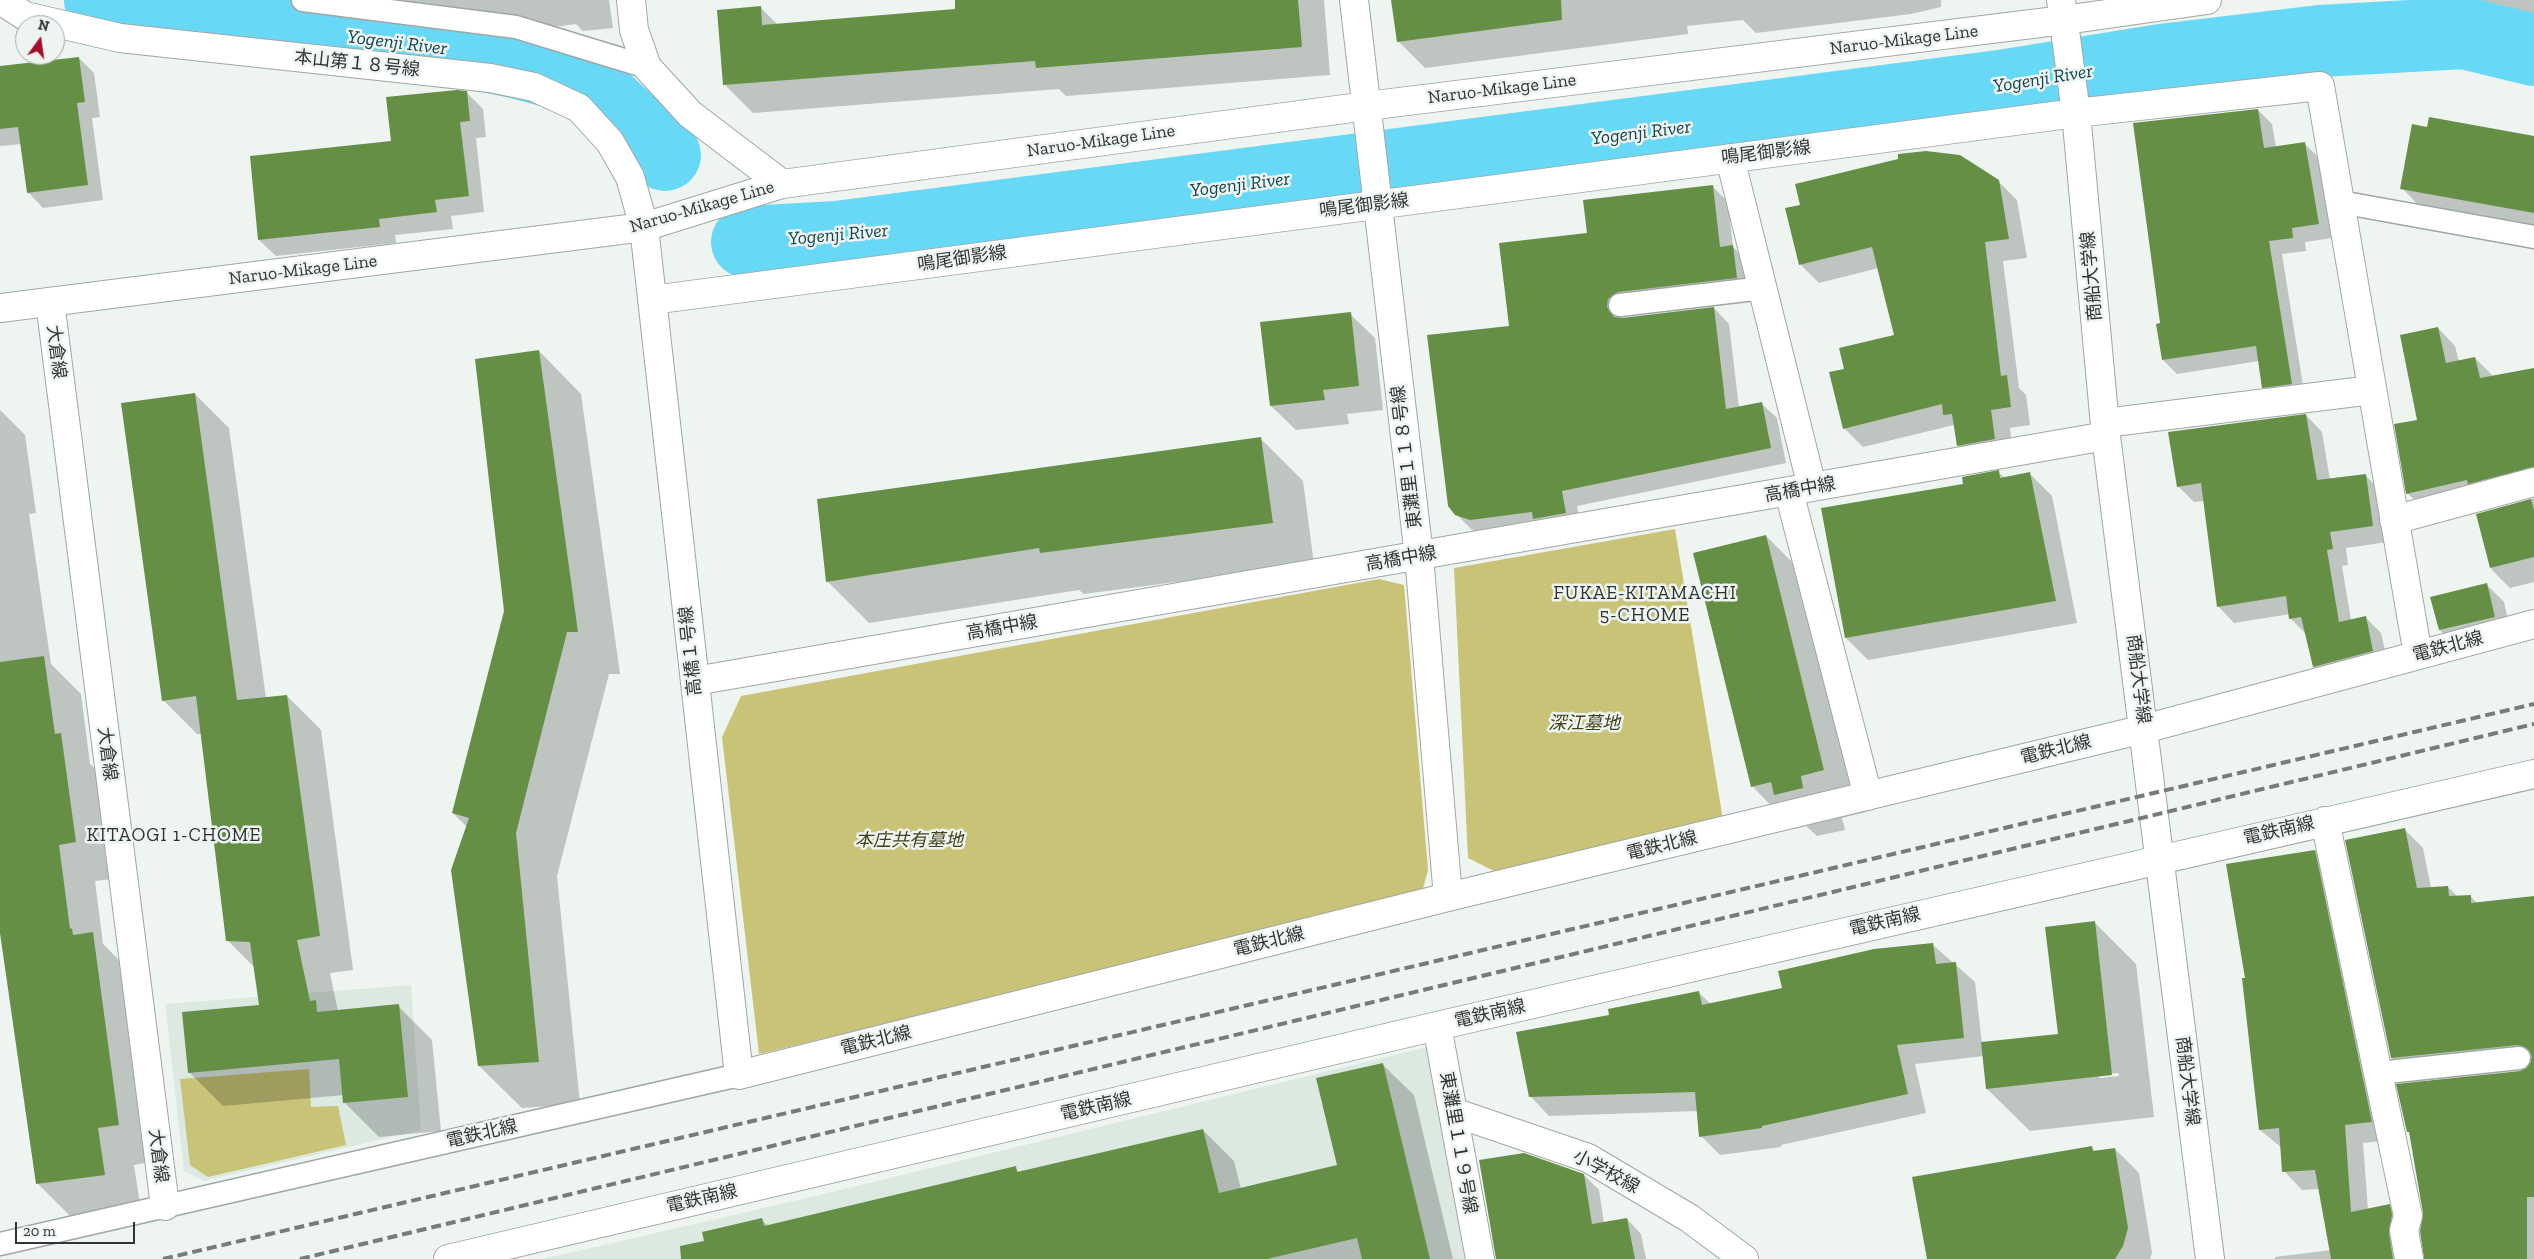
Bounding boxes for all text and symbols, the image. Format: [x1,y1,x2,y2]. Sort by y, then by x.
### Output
north arrow [15,15,65,65]
text: N [36,16,51,35]
street label: Naruo-Mikage Line [1829,20,1979,60]
water label: Yogenji River [346,26,448,60]
street label: 本山第１８号線 [293,47,421,81]
water label: Yogenji River [1992,60,2094,98]
street label: Naruo-Mikage Line [1427,69,1577,109]
water label: Yogenji River [1590,116,1692,150]
street label: Naruo-Mikage Line [1026,120,1176,162]
street label: 鳴尾御影線 [1720,137,1812,169]
water label: Yogenji River [1189,168,1291,202]
street label: Naruo-Mikage Line [627,176,777,238]
street label: 鳴尾御影線 [1318,190,1410,222]
water label: Yogenji River [787,219,889,251]
street label: 商船大学線 [2077,230,2107,322]
street label: 鳴尾御影線 [916,242,1008,276]
street label: Naruo-Mikage Line [228,250,378,290]
street label: 大倉線 [42,324,70,380]
street label: 東灘里１１８号線 [1388,384,1426,530]
street label: 高橋中線 [1763,473,1837,507]
street label: 高橋中線 [1364,542,1438,576]
district label: FUKAE-KITAMACHI 5-CHOME [1551,583,1739,627]
street label: 高橋１号線 [676,605,706,697]
street label: 高橋中線 [965,611,1039,645]
street label: 電鉄北線 [2410,627,2486,667]
street label: 商船大学線 [2122,633,2154,725]
park label: 深江墓地 [1548,713,1620,735]
street label: 大倉線 [93,726,121,782]
street label: 電鉄北線 [2018,731,2094,769]
street label: 電鉄南線 [2241,812,2317,850]
district label: KITAOGI 1-CHOME [85,825,263,847]
street label: 電鉄北線 [1624,827,1700,865]
park label: 本庄共有墓地 [855,830,963,852]
street label: 電鉄南線 [1847,903,1923,941]
street label: 電鉄北線 [1231,923,1307,961]
street label: 電鉄南線 [1452,995,1528,1033]
street label: 電鉄北線 [838,1022,914,1060]
street label: 商船大学線 [2171,1035,2203,1127]
street label: 東灘里１１９号線 [1435,1070,1481,1216]
street label: 電鉄南線 [1058,1088,1134,1126]
street label: 電鉄北線 [444,1115,520,1153]
street label: 大倉線 [144,1128,172,1184]
street label: 小学校線 [1569,1146,1643,1198]
street label: 電鉄南線 [664,1180,740,1218]
scale bar [18,1212,138,1244]
text: 20 m [23,1222,56,1240]

